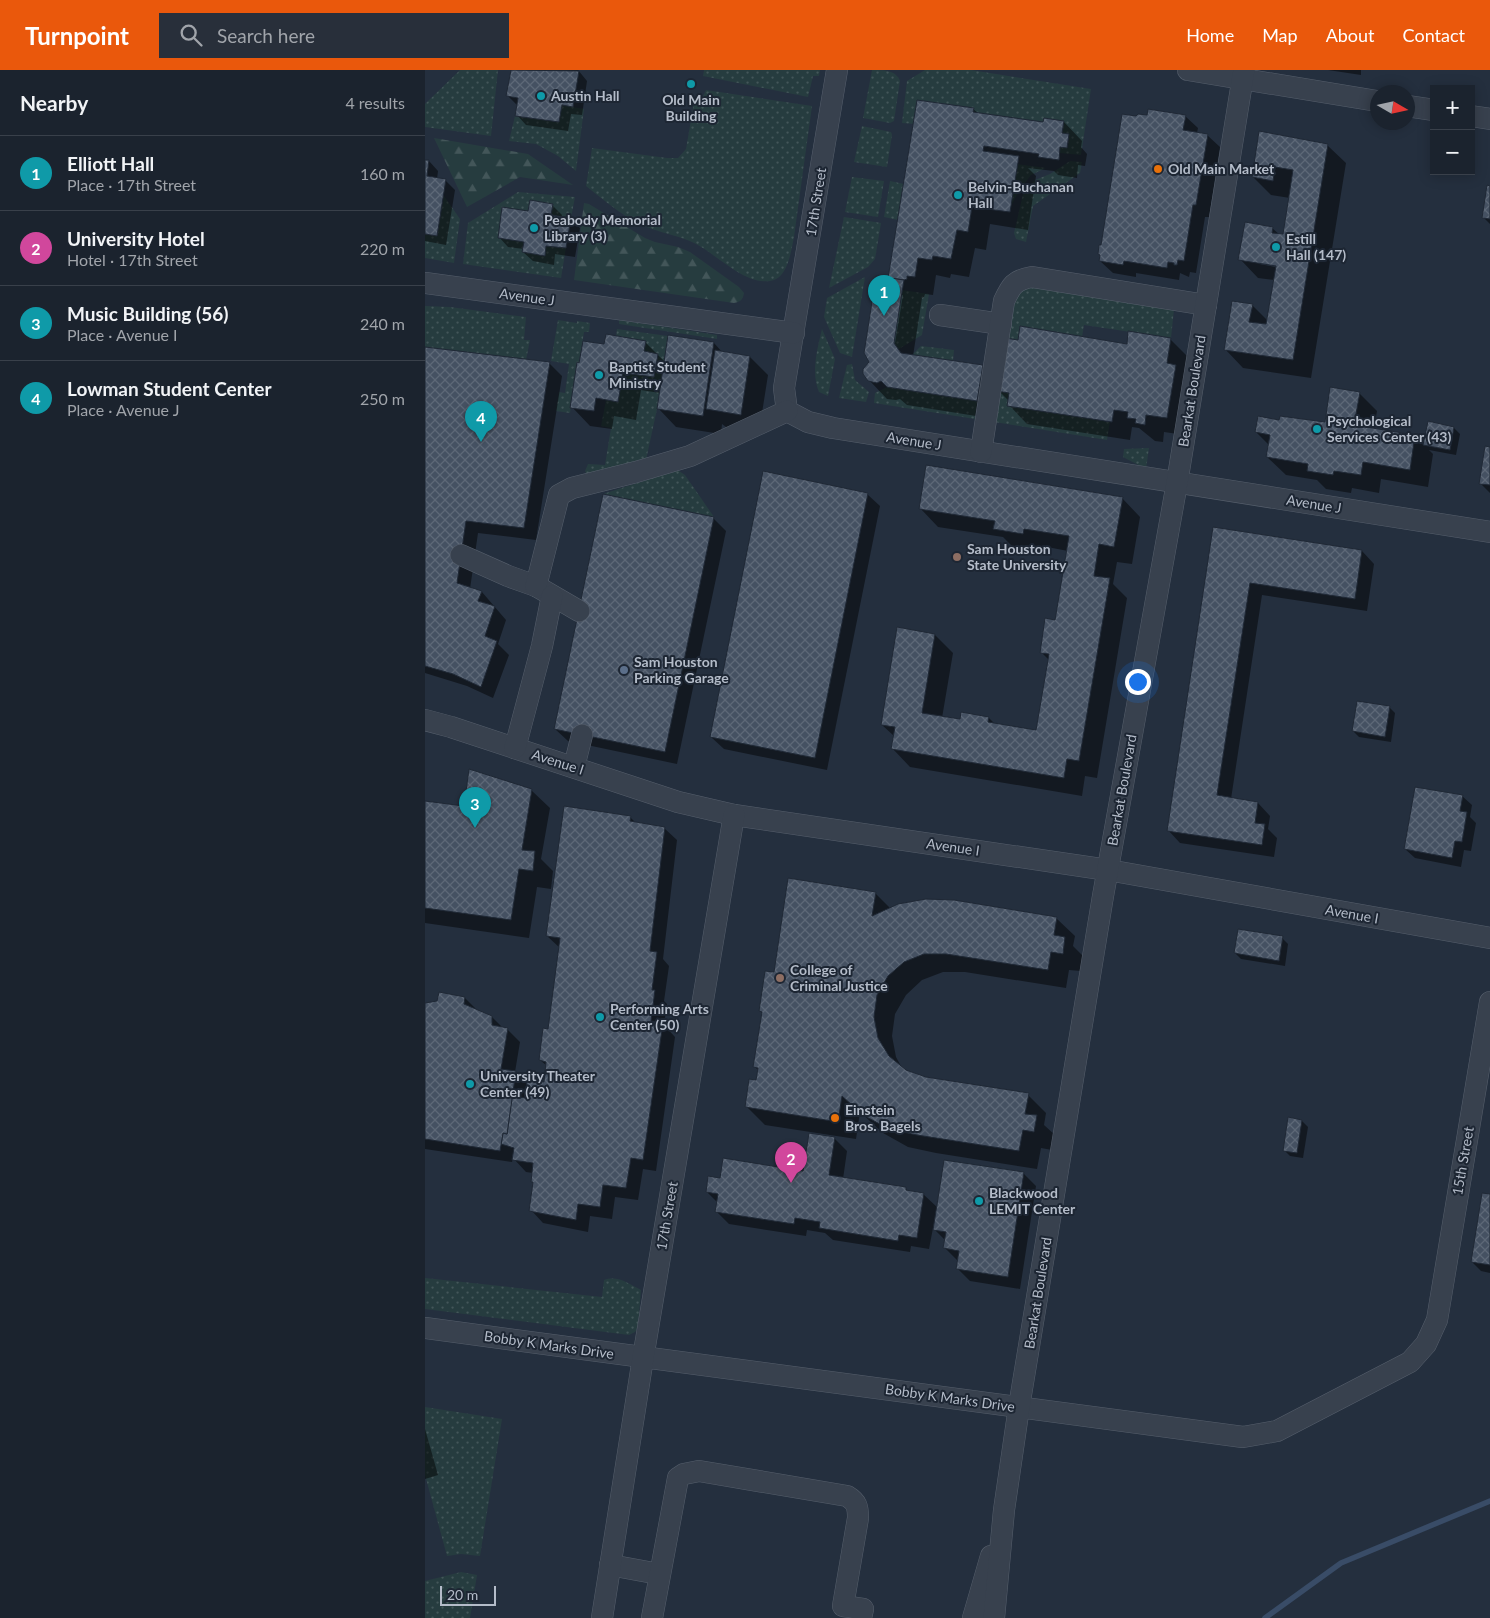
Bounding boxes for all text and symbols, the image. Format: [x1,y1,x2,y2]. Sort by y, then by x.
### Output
search box [159,13,509,58]
text: Turnpoint [25,21,129,50]
icon: search [177,21,205,49]
text: Search here [217,24,315,47]
text: Home [1186,24,1234,46]
text: Map [1262,24,1298,46]
text: About [1326,24,1375,46]
text: Contact [1403,24,1465,46]
marker: Old Main Building [685,78,697,90]
north arrow [1370,85,1415,130]
map controls [1430,85,1475,175]
button: + [1430,85,1475,130]
place label: Austin Hall [550,87,620,104]
text: Nearby [20,90,88,115]
marker: Austin Hall [535,90,547,102]
place label: Old Main Building [662,91,720,124]
text: 4 results [345,93,405,112]
button: − [1430,130,1475,175]
text: Elliott Hall [67,152,154,175]
place label: Old Main Market [1168,160,1275,177]
marker: Old Main Market [1152,163,1164,175]
text: 1 [31,164,41,183]
text: 160 m [360,164,405,183]
street label: 17th Street [802,166,829,238]
text: Place · 17th Street [67,175,196,194]
place label: Belvin-Buchanan Hall [968,178,1074,211]
marker: Belvin-Buchanan Hall [952,189,964,201]
place label: Peabody Memorial Library (3) [544,211,661,244]
marker: Peabody Memorial Library (3) [528,222,540,234]
text: University Hotel [67,227,205,250]
place label: Estill Hall (147) [1286,230,1346,263]
text: 2 [31,239,41,258]
text: 220 m [360,239,405,258]
marker: Estill Hall (147) [1270,241,1282,253]
text: Hotel · 17th Street [67,250,198,269]
pin: 1 [868,275,900,316]
street label: Avenue J [498,284,556,309]
text: Music Building (56) [67,302,229,325]
text: 3 [31,314,41,333]
text: 240 m [360,314,405,333]
text: Place · Avenue I [67,325,178,344]
street label: Bearkat Boulevard [1174,334,1209,448]
place label: Baptist Student Ministry [609,358,707,391]
marker: Baptist Student Ministry [593,369,605,381]
text: Lowman Student Center [67,377,272,400]
text: 4 [31,389,41,408]
text: 250 m [360,389,405,408]
text: Place · Avenue J [67,400,179,419]
pin: 4 [465,401,497,442]
place label: Psychological Services Center (43) [1327,412,1451,445]
marker: Psychological Services Center (43) [1311,423,1323,435]
street label: Avenue J [885,428,943,453]
street label: Avenue J [1285,491,1343,516]
place label: Sam Houston State University [967,540,1067,573]
marker: Sam Houston State University [951,551,963,563]
place label: Sam Houston Parking Garage [634,653,729,686]
marker: Sam Houston Parking Garage [618,664,630,676]
your location [1125,669,1151,695]
street label: Bearkat Boulevard [1103,733,1140,847]
street label: Avenue I [530,745,586,778]
pin: 3 [459,787,491,828]
street label: Avenue I [925,834,981,859]
street label: Avenue I [1324,900,1380,927]
place label: College of Criminal Justice [790,961,888,994]
marker: College of Criminal Justice [774,972,786,984]
place label: Performing Arts Center (50) [610,1000,709,1033]
marker: Performing Arts Center (50) [594,1011,606,1023]
place label: University Theater Center (49) [480,1067,596,1100]
marker: University Theater Center (49) [464,1078,476,1090]
place label: Einstein Bros. Bagels [845,1101,921,1134]
marker: Einstein Bros. Bagels [829,1112,841,1124]
street label: 15th Street [1448,1125,1477,1197]
pin: 2 [775,1142,807,1183]
street label: 17th Street [652,1180,681,1252]
place label: Blackwood LEMIT Center [989,1184,1076,1217]
marker: Blackwood LEMIT Center [973,1195,985,1207]
street label: Bearkat Boulevard [1020,1236,1055,1350]
street label: Bobby K Marks Drive [483,1327,615,1362]
street label: Bobby K Marks Drive [884,1380,1016,1415]
scale bar [440,1583,496,1606]
text: 20 m [447,1586,478,1603]

